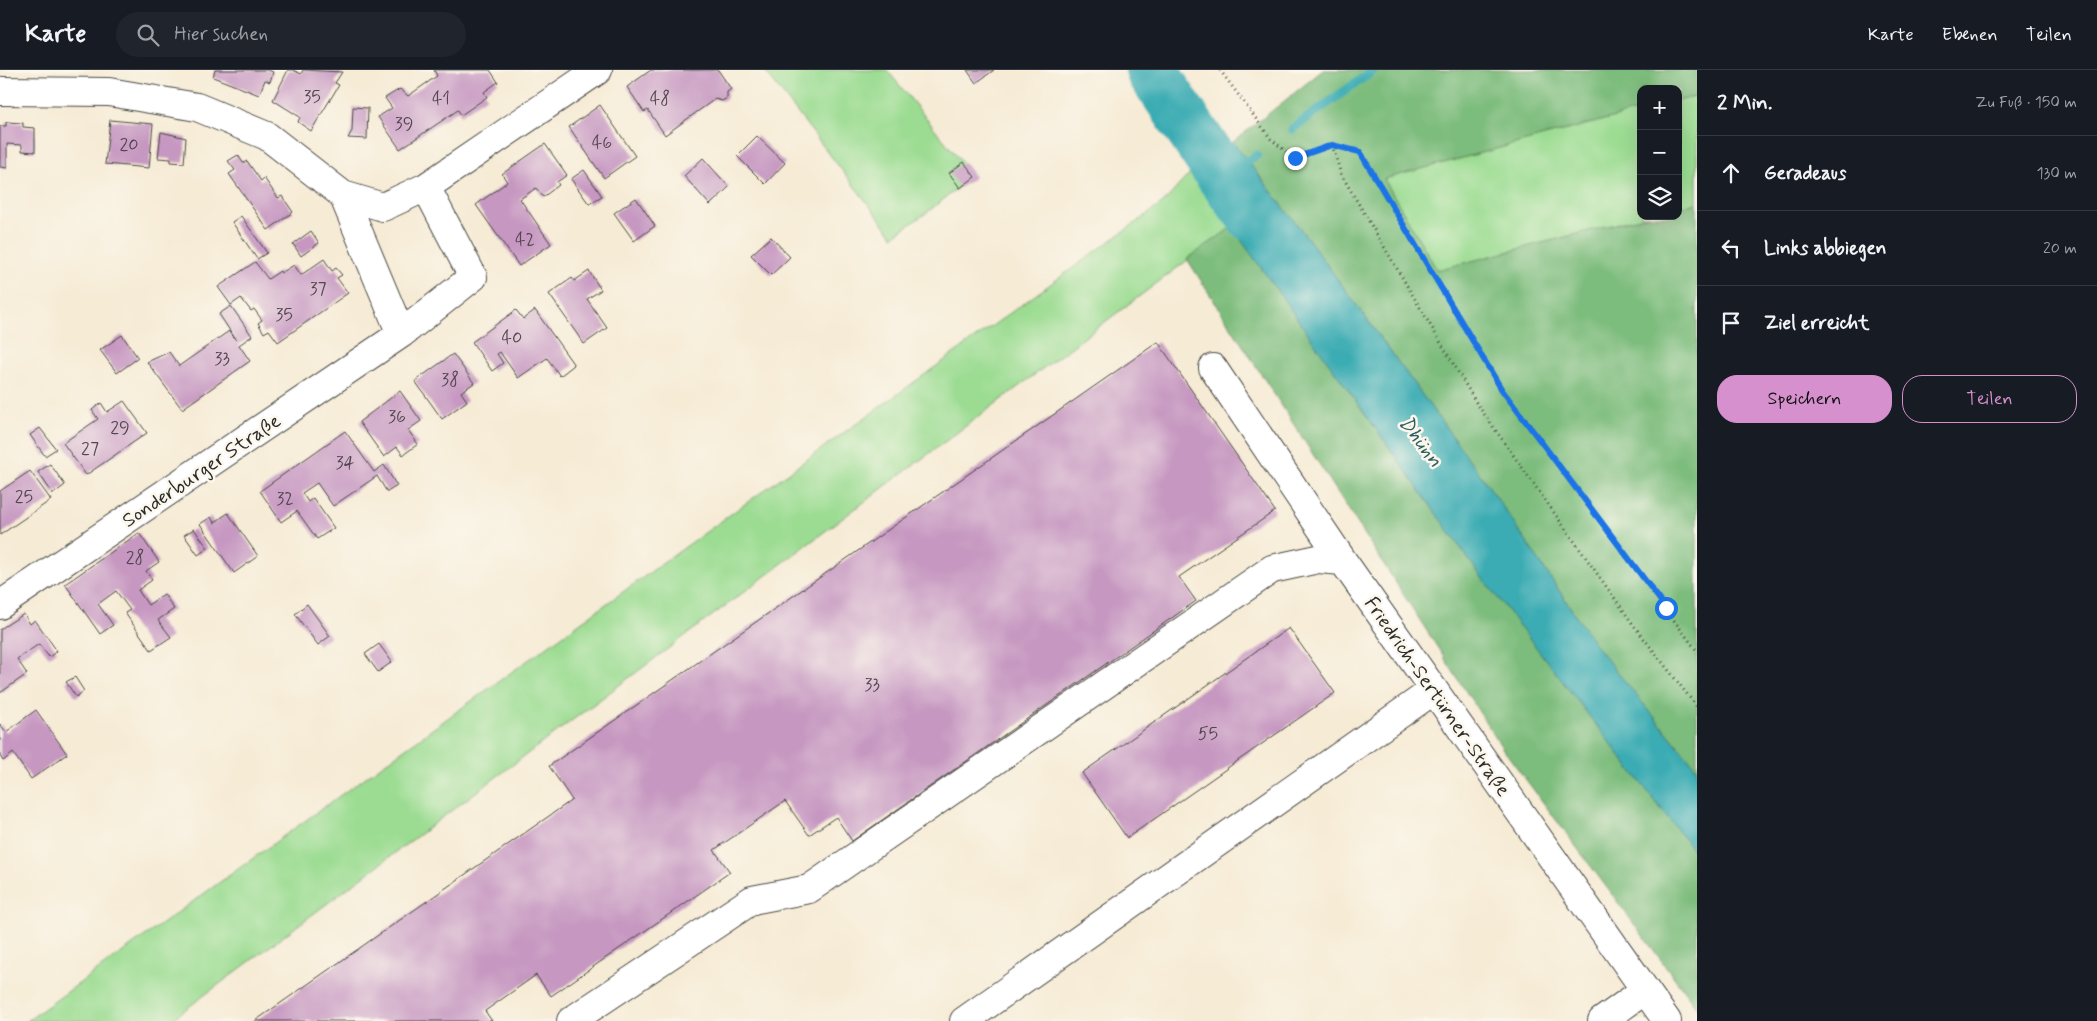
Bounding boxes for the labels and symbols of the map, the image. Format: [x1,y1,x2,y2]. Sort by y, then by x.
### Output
house number: 35 [303,85,321,109]
house number: 41 [432,87,450,111]
house number: 48 [650,87,670,111]
house number: 39 [395,112,413,136]
house number: 46 [592,131,612,155]
house number: 20 [119,133,139,157]
route end [1284,147,1307,170]
house number: 42 [515,228,535,252]
house number: 37 [309,277,327,301]
house number: 35 [275,303,293,327]
house number: 40 [502,326,522,350]
house number: 33 [214,347,230,371]
house number: 38 [441,368,459,392]
house number: 36 [388,405,406,429]
street label: Sonderburger Straße [117,408,287,534]
water label: Dhünn [1392,410,1449,473]
house number: 29 [110,416,130,440]
house number: 27 [81,437,99,461]
house number: 34 [335,451,355,475]
house number: 25 [15,485,33,509]
house number: 32 [276,487,294,511]
house number: 28 [126,546,144,570]
street label: Friedrich-Sertürner-Straße [1357,591,1516,802]
route start [1655,597,1678,620]
house number: 33 [864,673,880,697]
house number: 55 [1198,722,1218,746]

